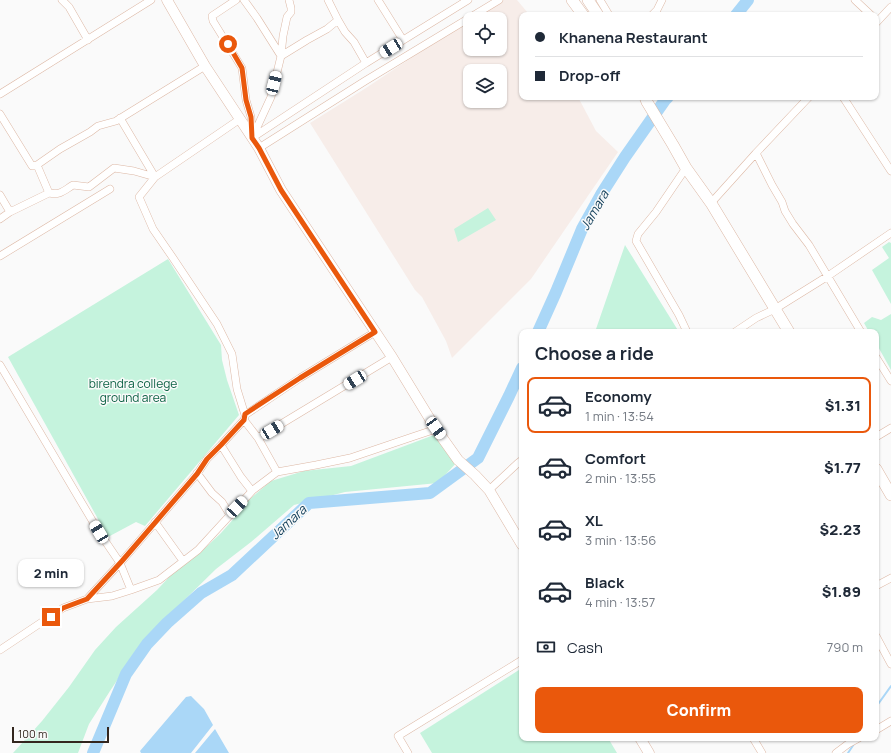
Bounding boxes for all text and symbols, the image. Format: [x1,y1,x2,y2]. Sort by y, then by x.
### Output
map controls [463,12,507,108]
button: locate [463,12,507,56]
text: Khanena Restaurant [559,27,708,48]
route start [219,35,237,53]
car [378,37,404,59]
button: layers [463,64,507,108]
text: Drop-off [559,65,620,86]
car [265,70,283,96]
water label: Jamara [575,186,613,233]
text: Choose a ride [535,341,654,365]
car [342,369,368,391]
park label: birendra college ground area [89,375,177,406]
text: Economy [585,386,652,407]
icon: car [537,387,573,423]
text: $1.31 [825,395,861,416]
text: 1 min · 13:54 [585,407,654,425]
car [424,415,448,441]
car [259,419,285,441]
text: Comfort [585,448,646,469]
icon: car [537,449,573,485]
text: $1.77 [824,457,861,478]
text: 2 min · 13:55 [585,469,656,487]
car [224,494,250,520]
water label: Jamara [266,500,310,543]
text: XL [585,510,603,531]
icon: car [537,511,573,547]
car [88,519,110,545]
text: $2.23 [820,519,861,540]
text: 3 min · 13:56 [585,531,656,549]
callout: 2 min [18,559,84,587]
text: 2 min [34,564,68,582]
text: Black [585,572,624,593]
icon: car [537,573,573,609]
text: $1.89 [822,581,861,602]
text: 4 min · 13:57 [585,593,655,611]
route end [42,608,60,626]
icon: cash [535,636,557,658]
text: Cash [567,637,603,658]
text: 790 m [827,638,863,656]
button: Confirm [535,687,863,733]
scale bar [12,725,109,744]
text: 100 m [18,726,47,741]

